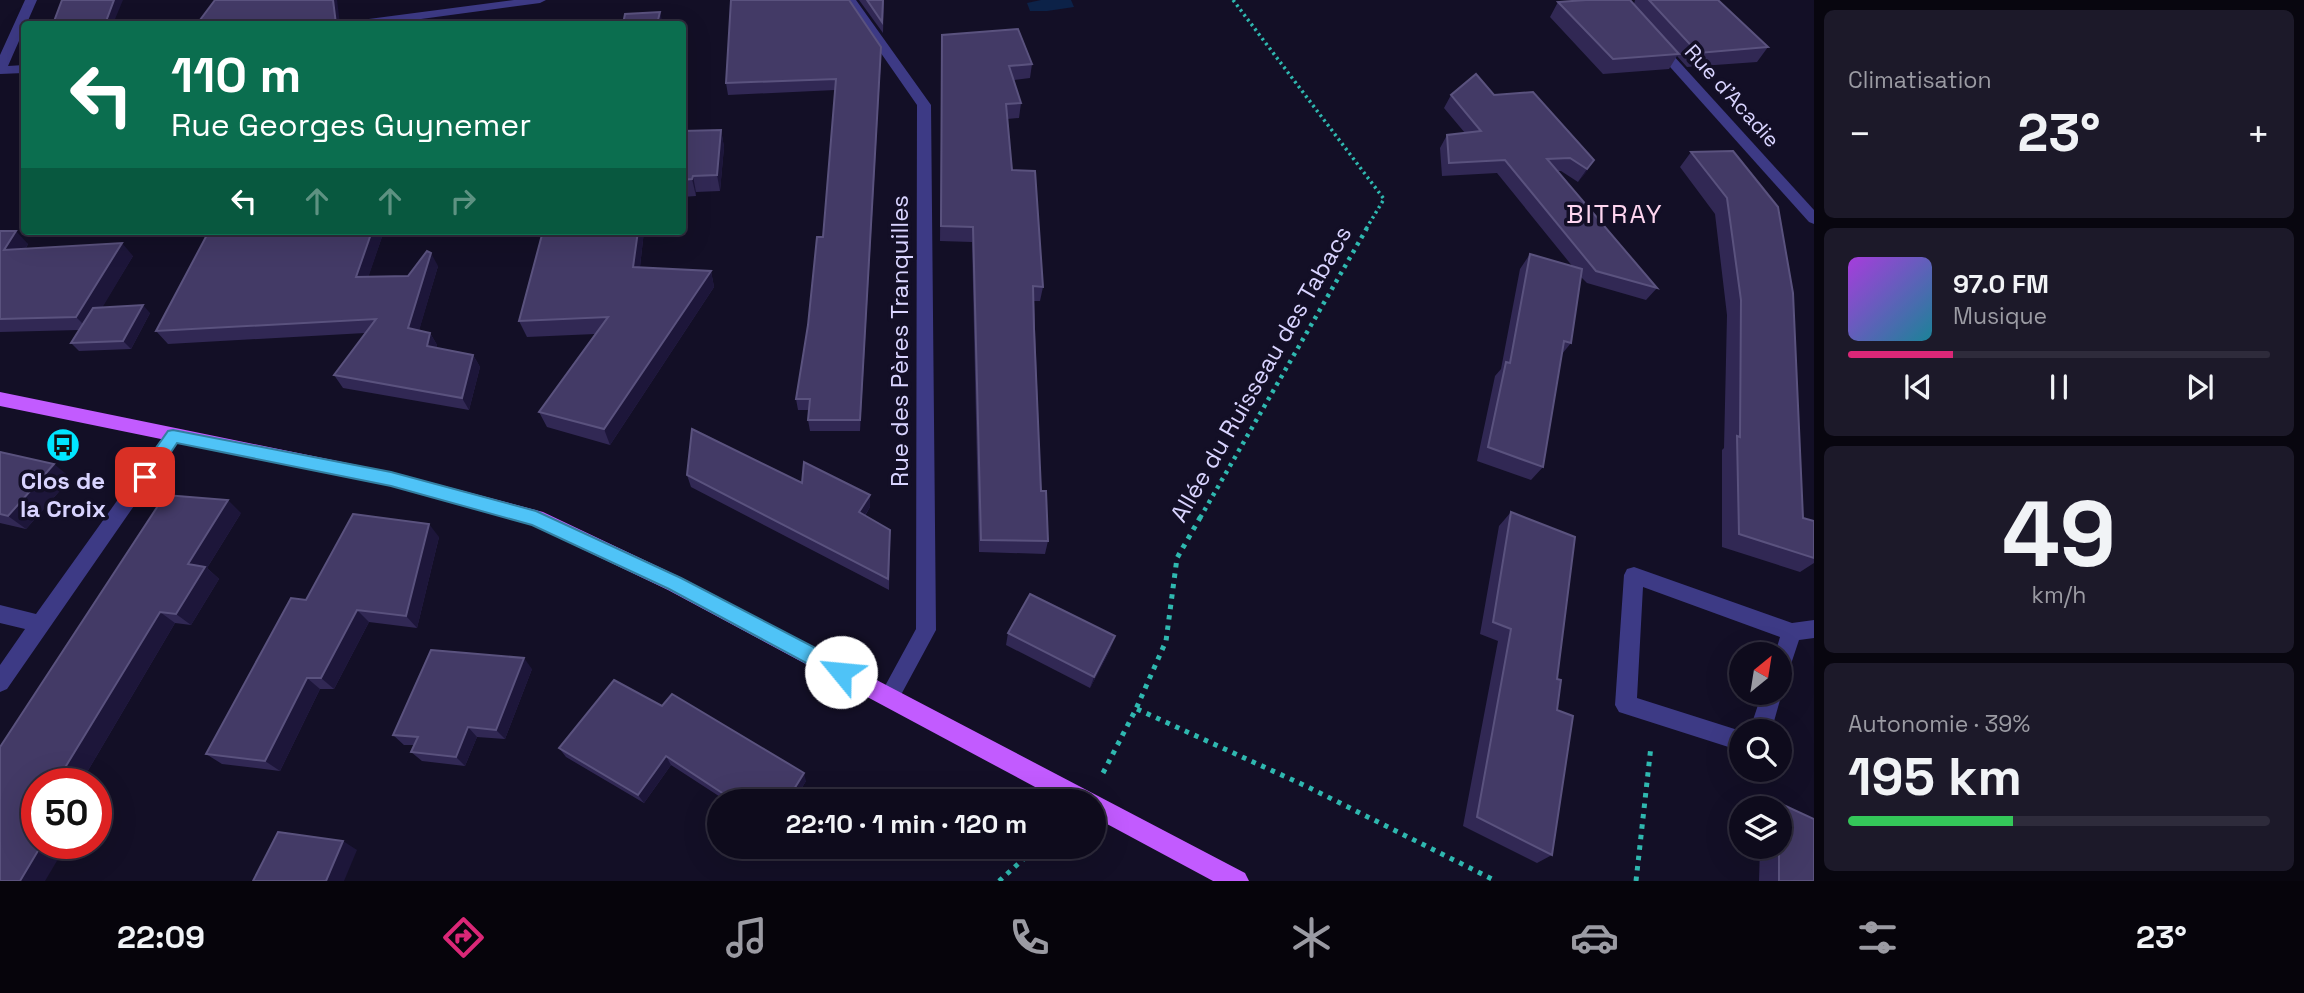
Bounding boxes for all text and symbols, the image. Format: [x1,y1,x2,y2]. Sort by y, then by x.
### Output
street label: Rue d'Acadie [1679,38,1786,153]
text: 110 m [171,44,301,106]
icon: left [56,49,147,140]
text: Climatisation [1848,65,1992,95]
text: 23° [2018,100,2101,166]
text: Rue Georges Guynemer [171,105,531,145]
text: − [1848,110,1872,158]
text: + [2246,110,2270,158]
icon: left [225,182,263,220]
icon: ahead [298,182,336,220]
icon: ahead [371,182,409,220]
icon: right [444,182,482,220]
street label: Rue des Pères Tranquilles [884,195,915,487]
district label: BITRAY [1566,197,1664,231]
street label: Allée du Ruisseau des Tabacs [1163,220,1358,527]
text: 97.0 FM [1953,267,2049,301]
text: Musique [1953,301,2047,331]
icon: previous [1899,368,1937,406]
icon: pause [2040,368,2078,406]
icon: next [2181,368,2219,406]
bus stop icon: Clos de la Croix [44,426,82,464]
pin [115,447,175,507]
icon: arrive [126,458,164,496]
place label: Clos de la Croix [20,465,106,524]
text: 49 [2002,476,2116,593]
text: km/h [2032,580,2086,610]
position arrow [804,635,878,709]
north arrow [1729,642,1792,705]
map controls [1729,642,1792,859]
text: Autonomie · 39% [1848,709,2030,739]
button: search [1729,719,1792,782]
text: 195 km [1848,744,2022,810]
speed limit sign: 50 [21,768,112,859]
button: layers [1729,796,1792,859]
text: 22:10 · 1 min · 120 m [786,807,1027,841]
icon: directions [439,913,488,962]
icon: music [722,913,771,962]
icon: phone [1005,913,1054,962]
icon: climate [1287,913,1336,962]
icon: car [1570,913,1619,962]
icon: filters [1853,913,1902,962]
text: 22:09 [117,917,205,957]
text: 23° [2136,917,2187,957]

